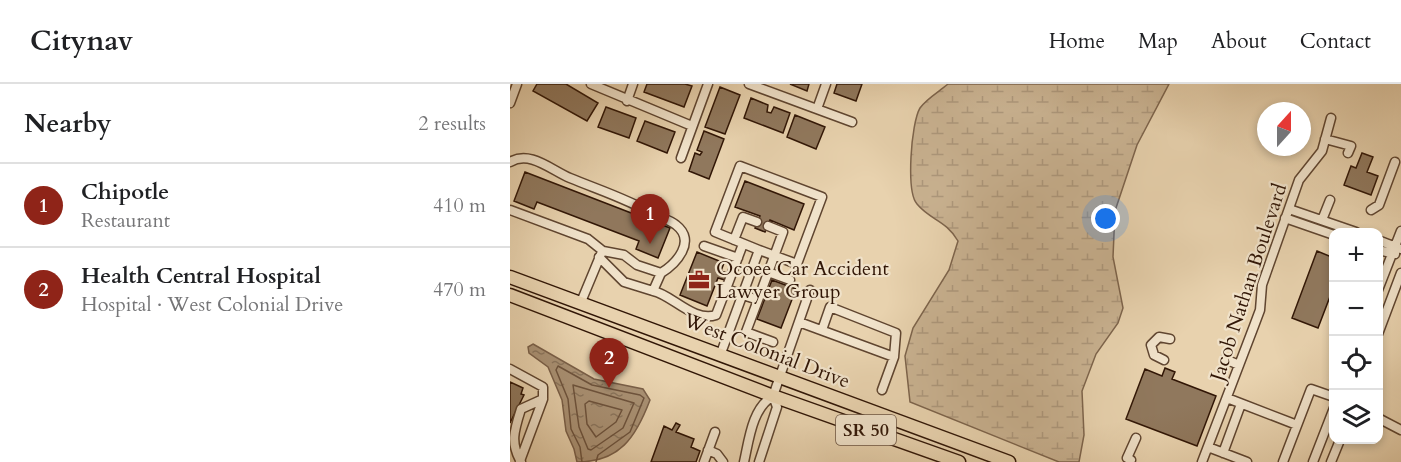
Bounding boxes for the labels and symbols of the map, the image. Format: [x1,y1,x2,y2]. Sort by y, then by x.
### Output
north arrow [1257,102,1311,156]
street label: Jacob Nathan Boulevard [1203,180,1293,387]
pin: 1 [630,194,670,244]
your location [1091,204,1120,233]
place label: Ocoee Car Accident Lawyer Group [716,255,890,305]
office icon: Ocoee Car Accident Lawyer Group [687,268,711,292]
street label: West Colonial Drive [679,306,854,395]
pin: 2 [590,338,628,388]
road number: SR 50 [836,415,896,445]

